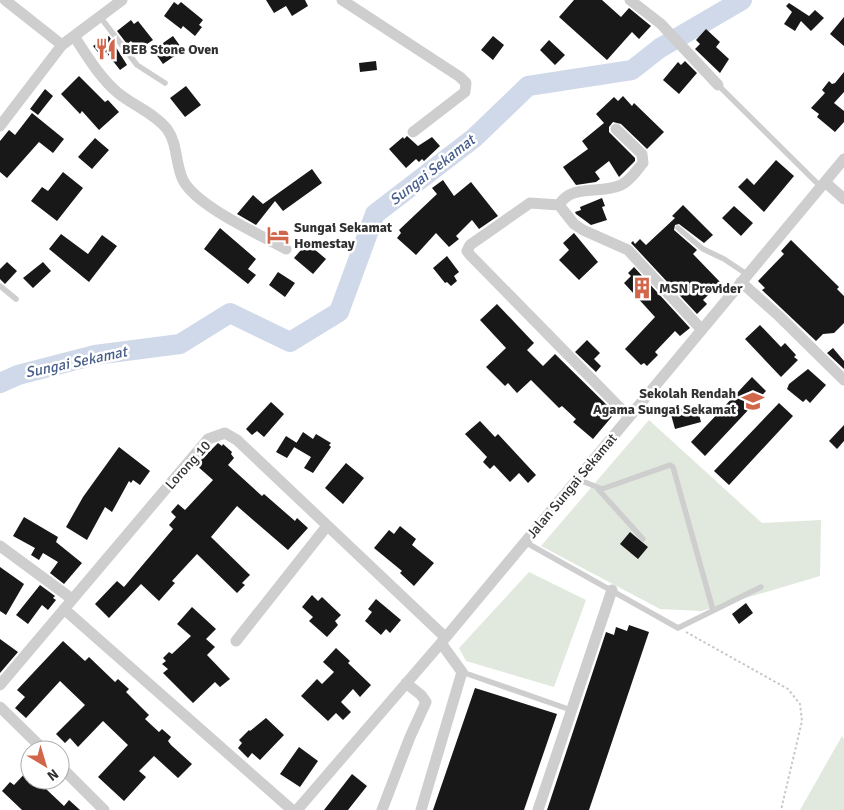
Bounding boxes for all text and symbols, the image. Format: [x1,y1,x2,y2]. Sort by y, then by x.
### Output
restaurant icon: BEB Stone Oven [93,36,119,62]
place label: BEB Stone Oven [122,41,219,58]
water label: Sungai Sekamat [386,130,480,209]
place label: Sungai Sekamat Homestay [294,219,393,252]
hotel icon: Sungai Sekamat Homestay [265,222,291,248]
building icon: MSN Provider [629,275,655,301]
place label: MSN Provider [659,280,743,297]
water label: Sungai Sekamat [24,342,130,382]
place label: Sekolah Rendah Agama Sungai Sekamat [593,385,737,418]
school or university icon: Sekolah Rendah Agama Sungai Sekamat [740,388,766,414]
street label: Jalan Sungai Sekamat [523,430,621,542]
street label: Lorong 10 [162,437,214,493]
north arrow [20,740,70,790]
text: N [44,765,62,785]

